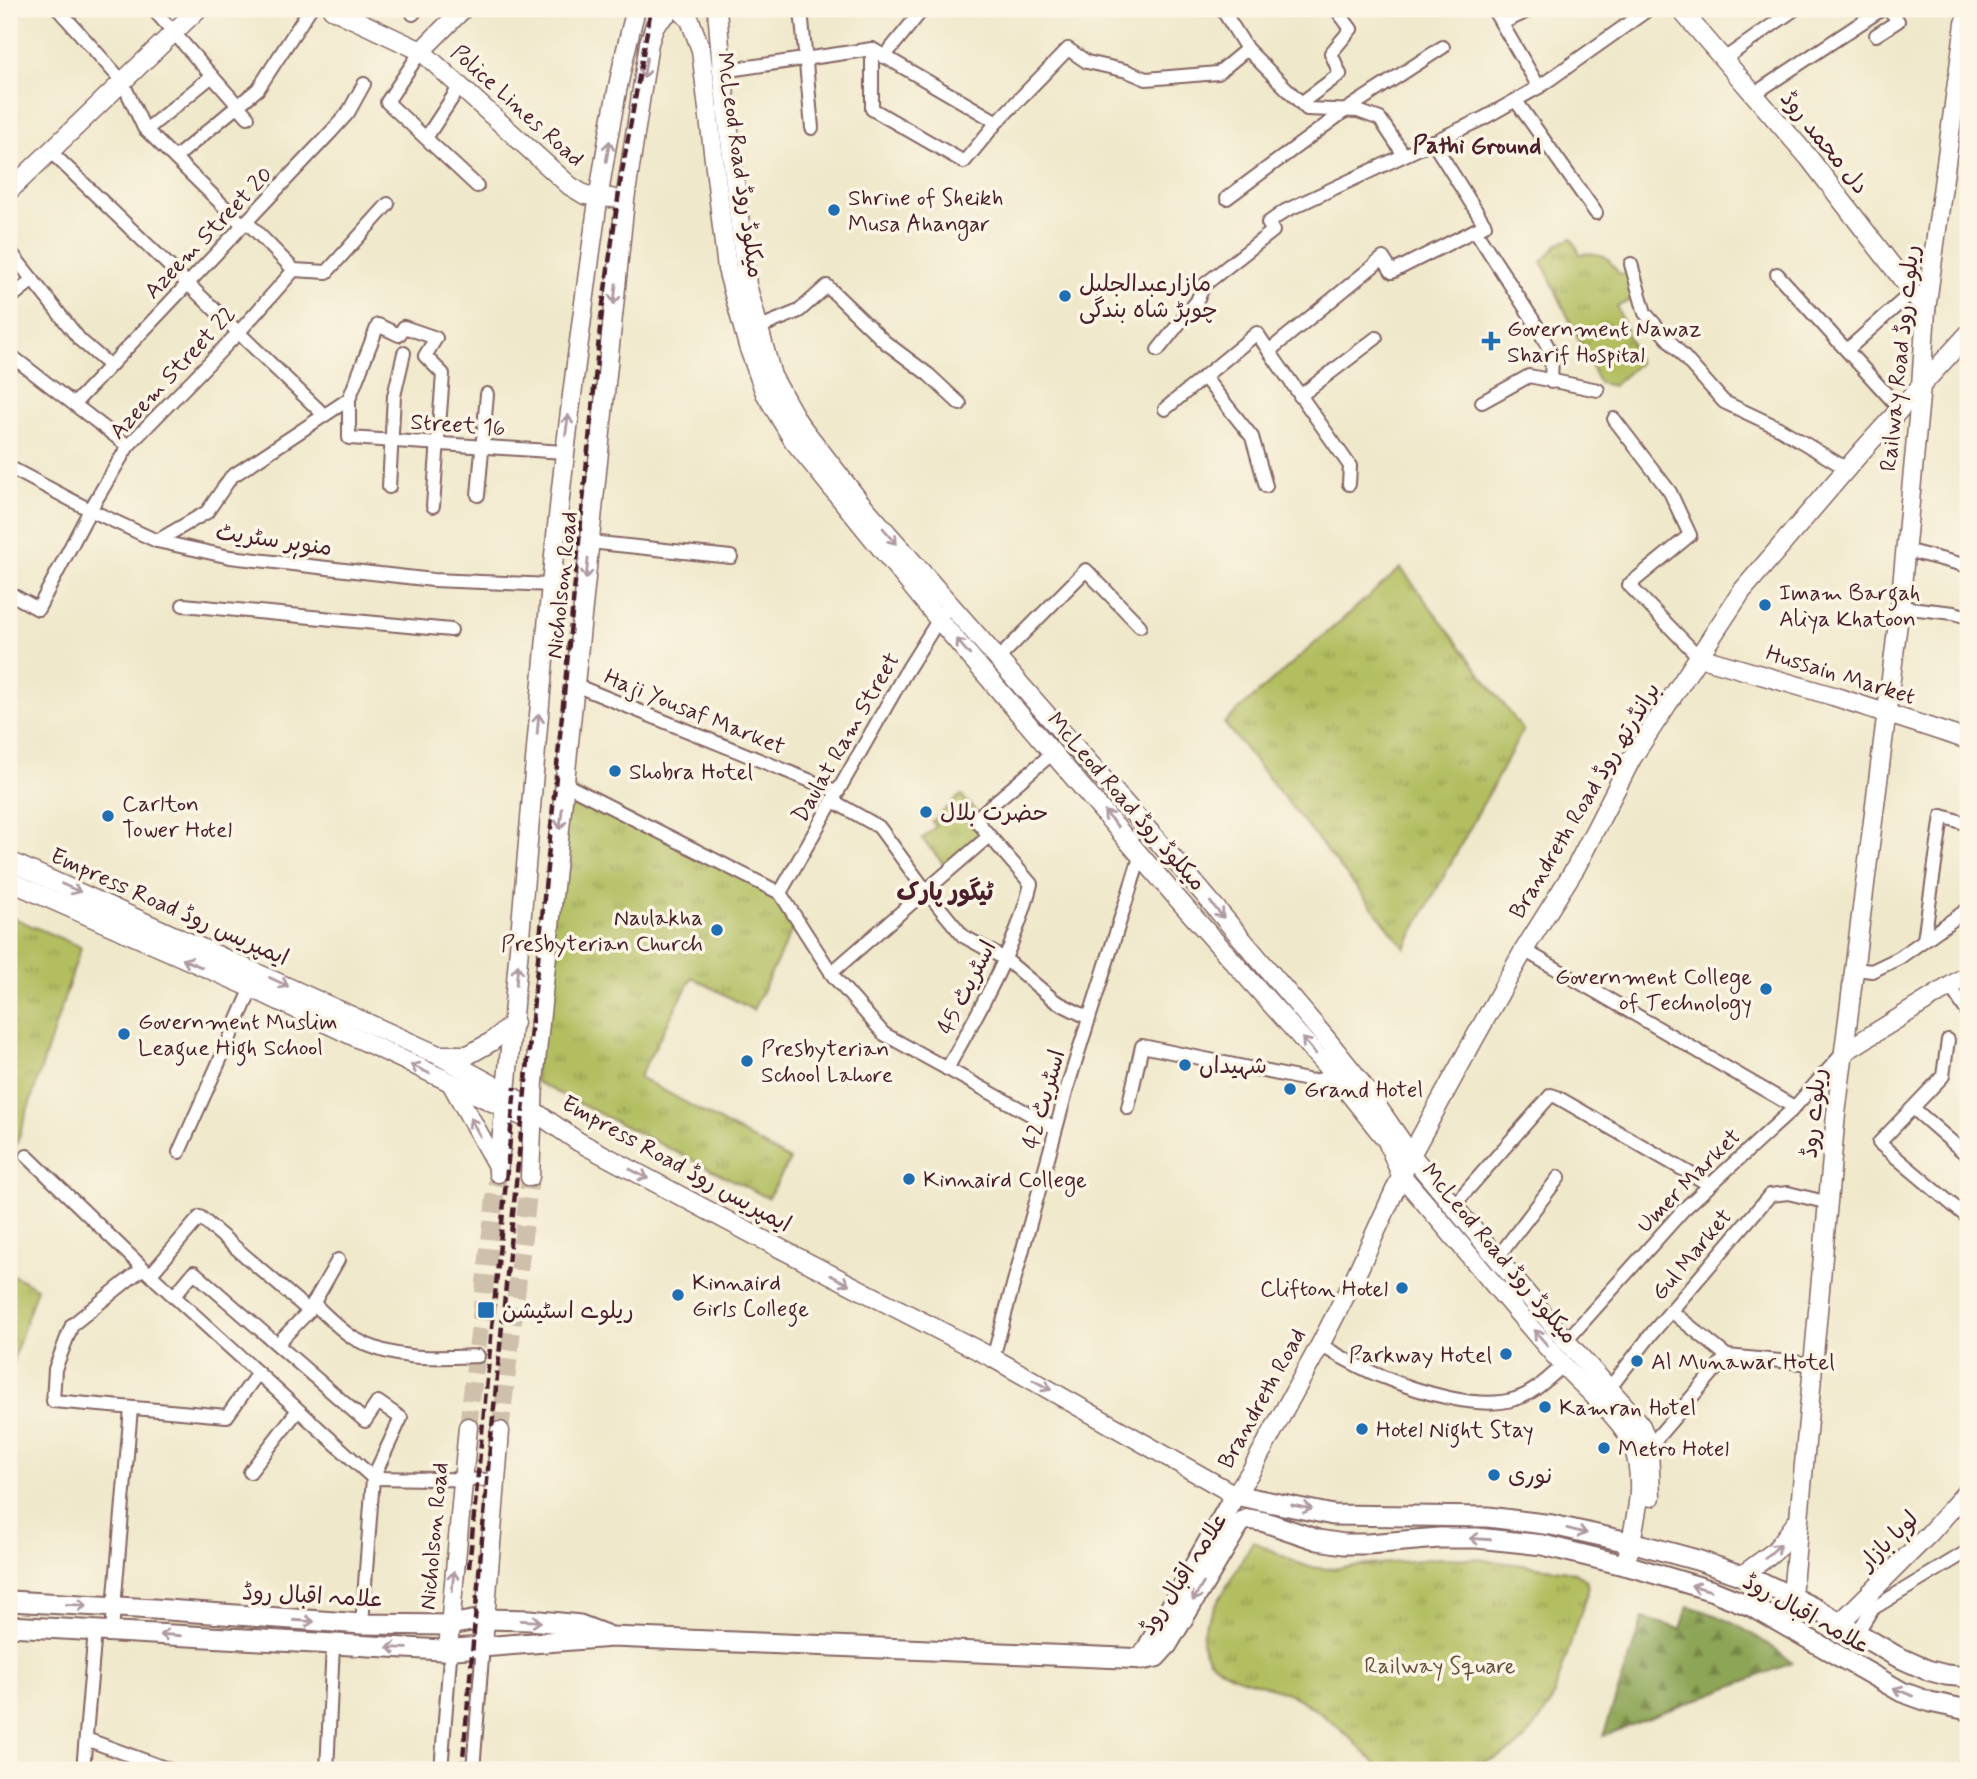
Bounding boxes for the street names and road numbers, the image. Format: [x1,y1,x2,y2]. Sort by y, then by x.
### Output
street label: Police Lines Road [444,39,590,174]
street label: McLeod Road میکلوڈ روڈ [708,50,770,280]
street label: دل محمد روڈ [1772,85,1874,201]
street label: Azeem Street 20 [138,161,280,306]
street label: Railway Road ریلوے روڈ [1874,243,1928,473]
street label: Azeem Street 22 [104,300,243,447]
street label: Street 16 [409,408,506,444]
street label: Nicholson Road [540,510,586,660]
street label: منوہر سٹریٹ [213,518,334,564]
street label: Hussain Market [1762,639,1919,713]
street label: Daulat Ram Street [786,647,908,828]
street label: Haji Yousaf Market [599,663,789,763]
street label: Brandreth Road برانڈرتھ روڈ [1503,677,1668,925]
street label: McLeod Road میکلوڈ روڈ [1039,707,1212,898]
street label: Empress Road ایمپریس روڈ [45,842,293,974]
street label: اسٹریٹ 45 [931,936,1004,1040]
street label: اسٹریٹ 42 [1016,1046,1073,1153]
street label: ریلوے روڈ [1795,1067,1835,1160]
street label: Empress Road ایمپریس روڈ [556,1089,796,1240]
street label: Umer Market [1631,1123,1748,1240]
street label: McLeod Road میکلوڈ روڈ [1414,1157,1583,1351]
street label: Gul Market [1645,1203,1740,1307]
street label: Brandreth Road [1212,1323,1314,1474]
street label: Nicholson Road [414,1461,456,1611]
street label: لوہا بازار [1852,1505,1926,1579]
street label: علامہ اقبال روڈ [1134,1506,1236,1642]
street label: علامہ اقبال روڈ [1737,1567,1875,1662]
street label: علامہ اقبال روڈ [241,1578,384,1616]

